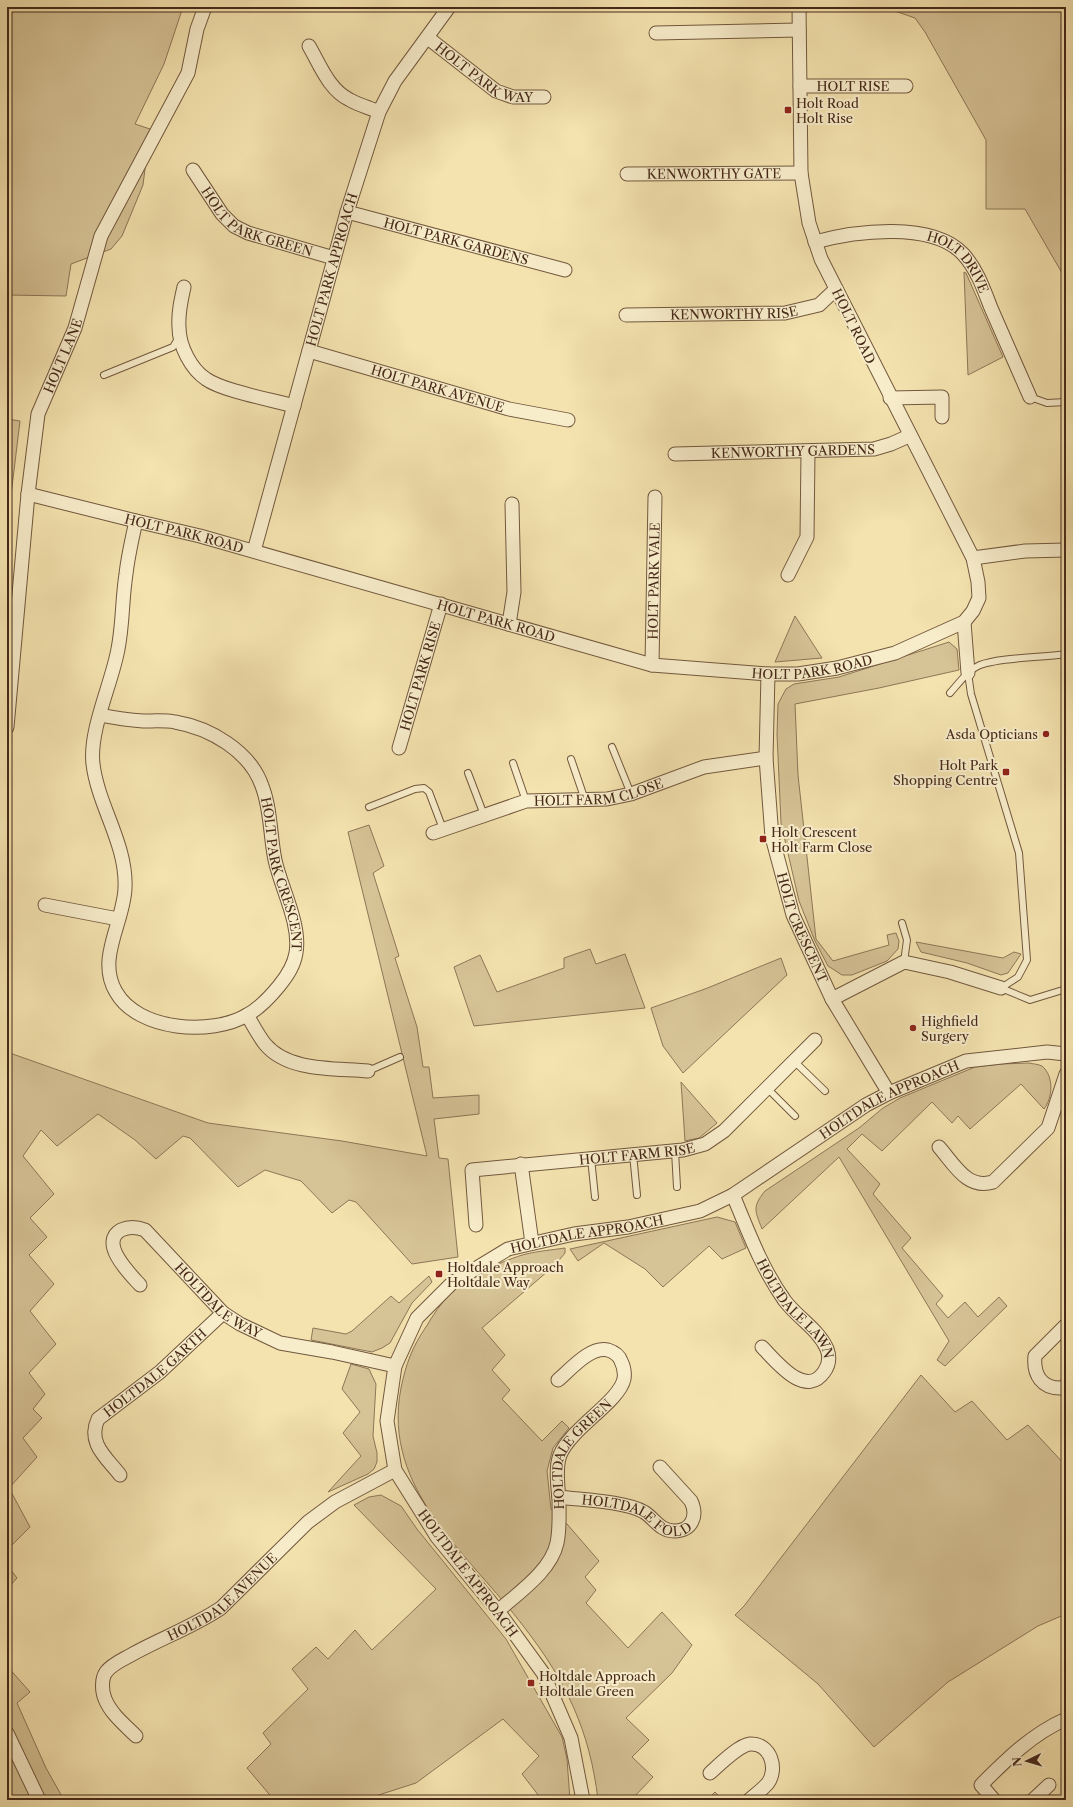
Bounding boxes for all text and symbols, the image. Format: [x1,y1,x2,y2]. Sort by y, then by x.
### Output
street label: HOLT PARK WAY [432,39,534,106]
street label: HOLT RISE [817,78,890,94]
place label: Holt Road Holt Rise [796,95,859,126]
marker: Holt Road Holt Rise [783,105,793,115]
street label: KENWORTHY GATE [647,165,781,182]
street label: HOLT PARK GREEN [198,184,315,259]
street label: HOLT PARK APPROACH [303,191,361,348]
street label: HOLT PARK GARDENS [382,214,531,268]
street label: HOLT DRIVE [925,228,992,295]
street label: HOLT ROAD [829,286,879,366]
street label: KENWORTHY RISE [670,302,799,322]
street label: HOLT LANE [40,317,85,395]
street label: HOLT PARK AVENUE [369,361,506,415]
street label: KENWORTHY GARDENS [711,441,875,461]
street label: HOLT PARK ROAD [123,510,245,556]
street label: HOLT PARK VALE [644,522,663,640]
street label: HOLT PARK ROAD [435,596,557,645]
street label: HOLT PARK RISE [396,619,444,733]
street label: HOLT PARK ROAD [751,651,874,682]
place label: Asda Opticians [945,726,1038,742]
marker: Asda Opticians [1041,729,1051,739]
place label: Holt Park Shopping Centre [893,757,998,788]
marker: Holt Park Shopping Centre [1001,767,1011,777]
street label: HOLT FARM CLOSE [534,775,666,809]
street label: HOLT PARK CRESCENT [258,795,305,952]
place label: Holt Crescent Holt Farm Close [771,824,872,855]
marker: Holt Crescent Holt Farm Close [758,834,768,844]
street label: HOLT CRESCENT [774,871,831,986]
place label: Highfield Surgery [921,1013,978,1044]
marker: Highfield Surgery [908,1023,918,1033]
street label: HOLTDALE APPROACH [816,1057,962,1142]
street label: HOLT FARM RISE [578,1139,697,1168]
street label: HOLTDALE APPROACH [509,1211,665,1256]
street label: HOLTDALE LAWN [754,1256,837,1360]
street label: HOLTDALE WAY [172,1259,265,1342]
place label: Holtdale Approach Holtdale Way [447,1259,564,1290]
marker: Holtdale Approach Holtdale Way [434,1269,444,1279]
street label: HOLTDALE GARTH [100,1325,210,1420]
street label: HOLTDALE GREEN [549,1396,615,1510]
street label: HOLTDALE FOLD [581,1491,695,1539]
street label: HOLTDALE APPROACH [415,1506,521,1640]
street label: HOLTDALE AVENUE [164,1549,280,1644]
place label: Holtdale Approach Holtdale Green [539,1668,656,1699]
marker: Holtdale Approach Holtdale Green [526,1678,536,1688]
north arrow [1007,1741,1047,1781]
text: N [1010,1756,1024,1767]

